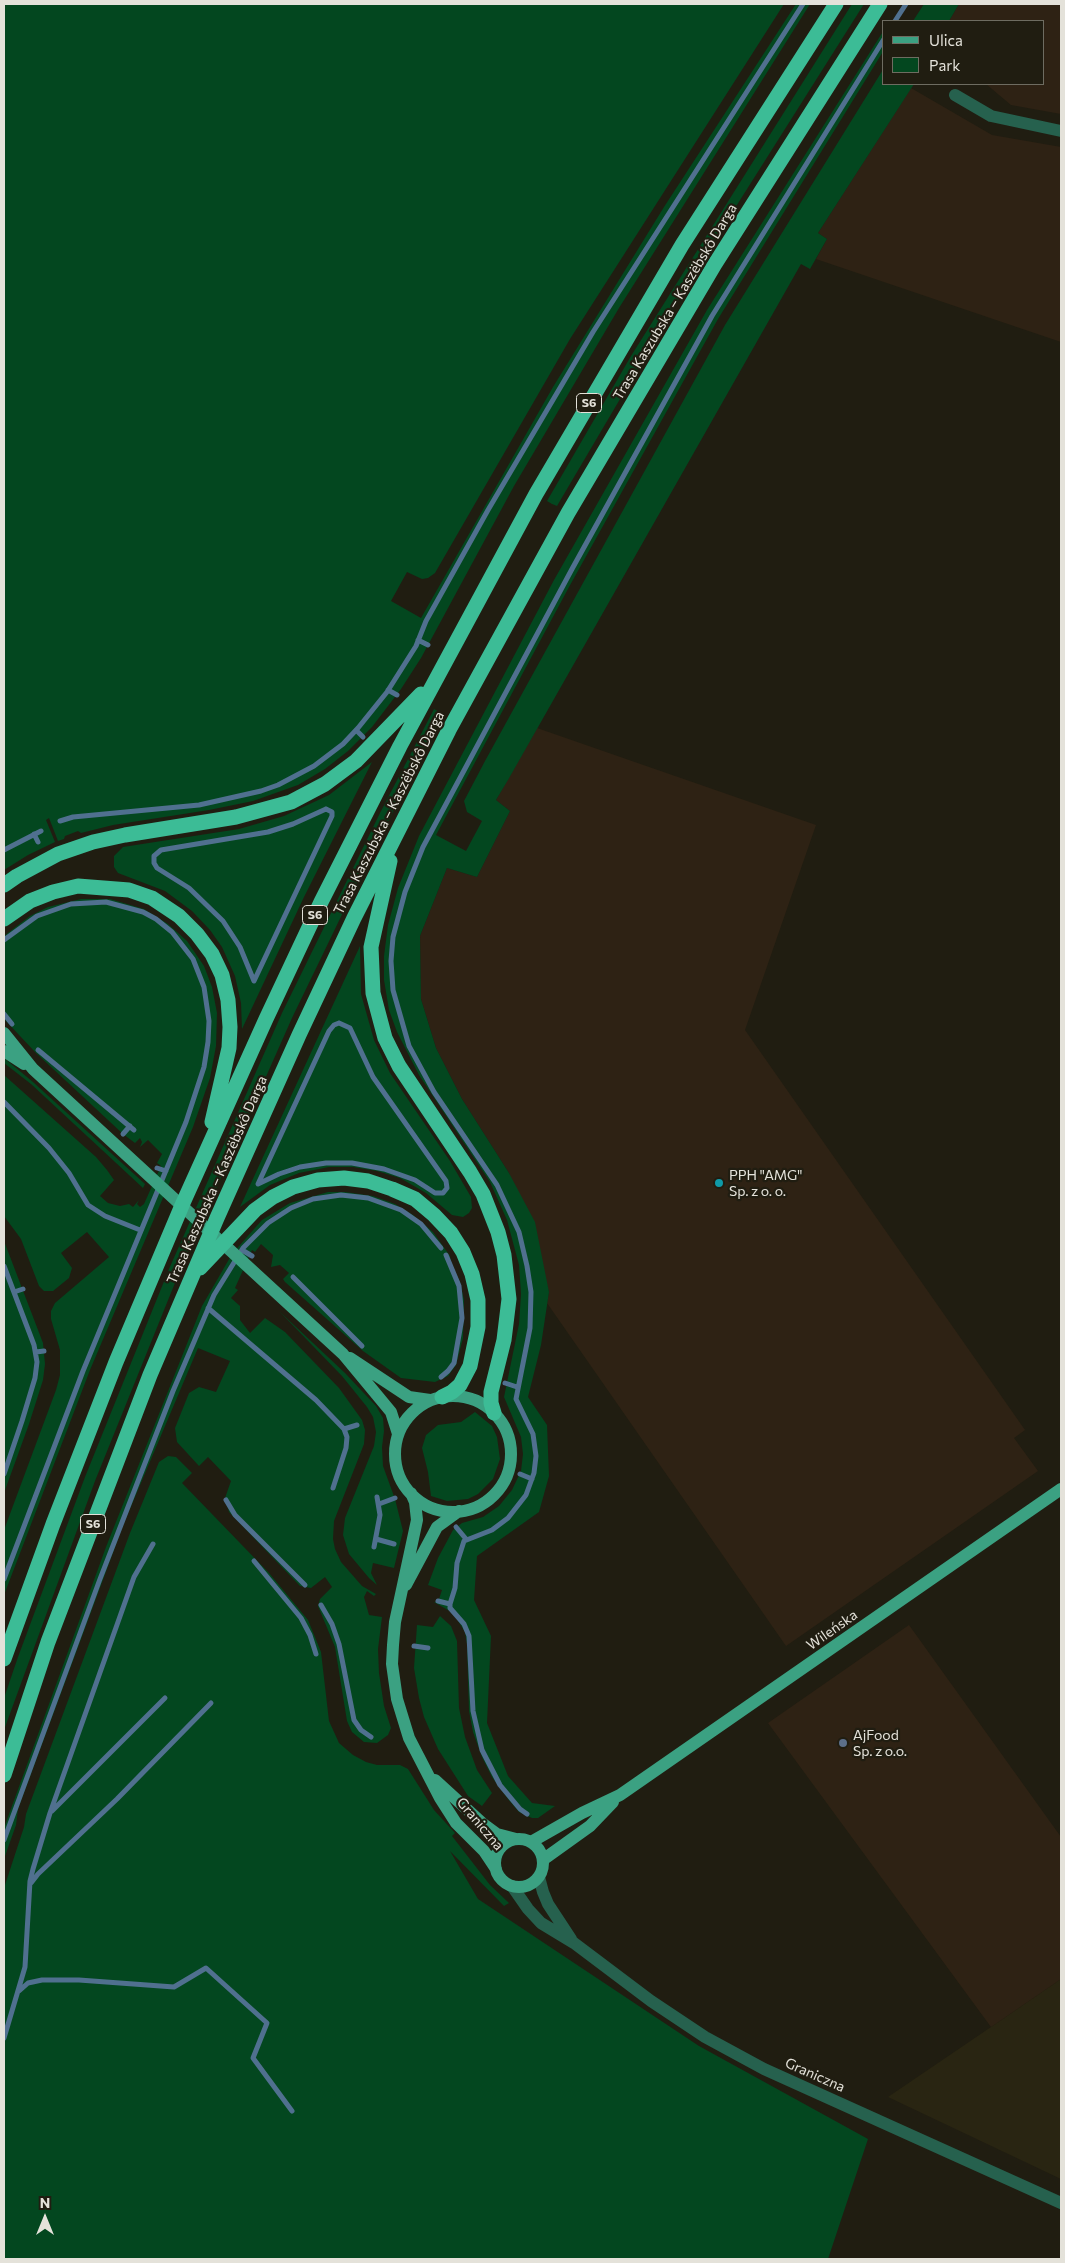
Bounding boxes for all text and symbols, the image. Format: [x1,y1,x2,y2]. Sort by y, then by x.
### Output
legend [882,20,1045,85]
text: Ulica [929,31,963,49]
text: Park [929,56,960,74]
street label: Trasa Kaszubska – Kaszëbskô Darga [610,201,740,403]
road number: S6 [576,393,602,412]
street label: Trasa Kaszubska – Kaszëbskô Darga [330,708,448,918]
road number: S6 [302,906,328,924]
street label: Trasa Kaszubska – Kaszëbskô Darga [163,1073,271,1287]
place label: PPH "AMG" Sp. z o. o. [729,1167,802,1200]
marker: PPH "AMG" Sp. z o. o. [713,1177,725,1189]
road number: S6 [80,1515,106,1534]
street label: Wileńska [803,1606,861,1654]
place label: AjFood Sp. z o.o. [853,1727,907,1760]
marker: AjFood Sp. z o.o. [837,1737,849,1749]
street label: Graniczna [453,1794,507,1854]
street label: Graniczna [782,2054,848,2096]
north arrow [20,2193,70,2243]
text: N [40,2194,50,2211]

